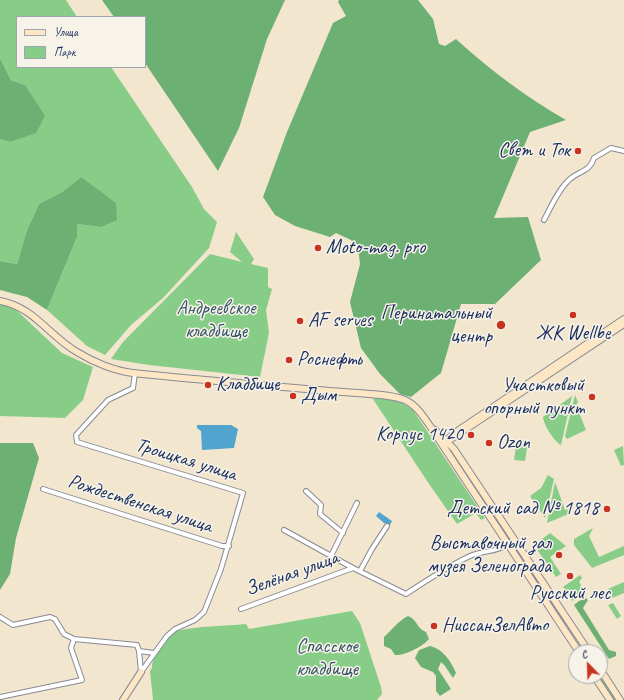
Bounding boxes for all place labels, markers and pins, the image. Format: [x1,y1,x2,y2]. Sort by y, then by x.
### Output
place label: Свет и Ток [498,139,570,163]
marker: Свет и Ток [573,146,583,156]
place label: Moto-mag. pro [326,236,425,260]
marker: Moto-mag. pro [313,243,323,253]
place label: Перинатальный центр [381,302,492,349]
place label: AF serves [308,309,372,333]
marker: ЖК Wellbe [568,310,578,320]
marker: AF serves [295,316,305,326]
marker: Перинатальный центр [495,319,507,331]
place label: ЖК Wellbe [536,322,610,346]
place label: Роснефть [297,348,362,372]
marker: Роснефть [284,355,294,365]
place label: Кладбище [216,373,280,397]
place label: Участковый опорный пункт [483,374,584,421]
marker: Кладбище [203,380,213,390]
place label: Дым [301,384,336,408]
marker: Дым [288,391,298,401]
marker: Участковый опорный пункт [587,392,597,402]
place label: Корпус 1420 [376,423,463,447]
marker: Корпус 1420 [466,430,476,440]
place label: Ozon [497,431,530,455]
marker: Ozon [484,438,494,448]
place label: Детский сад № 1818 [447,497,599,521]
marker: Детский сад № 1818 [602,504,612,514]
place label: Выставочный зал музея Зеленограда [428,532,551,579]
marker: Выставочный зал музея Зеленограда [554,550,564,560]
marker: Русский лес [565,571,575,581]
place label: Русский лес [530,582,610,606]
place label: НиссанЗелАвто [442,614,548,638]
marker: НиссанЗелАвто [429,621,439,631]

